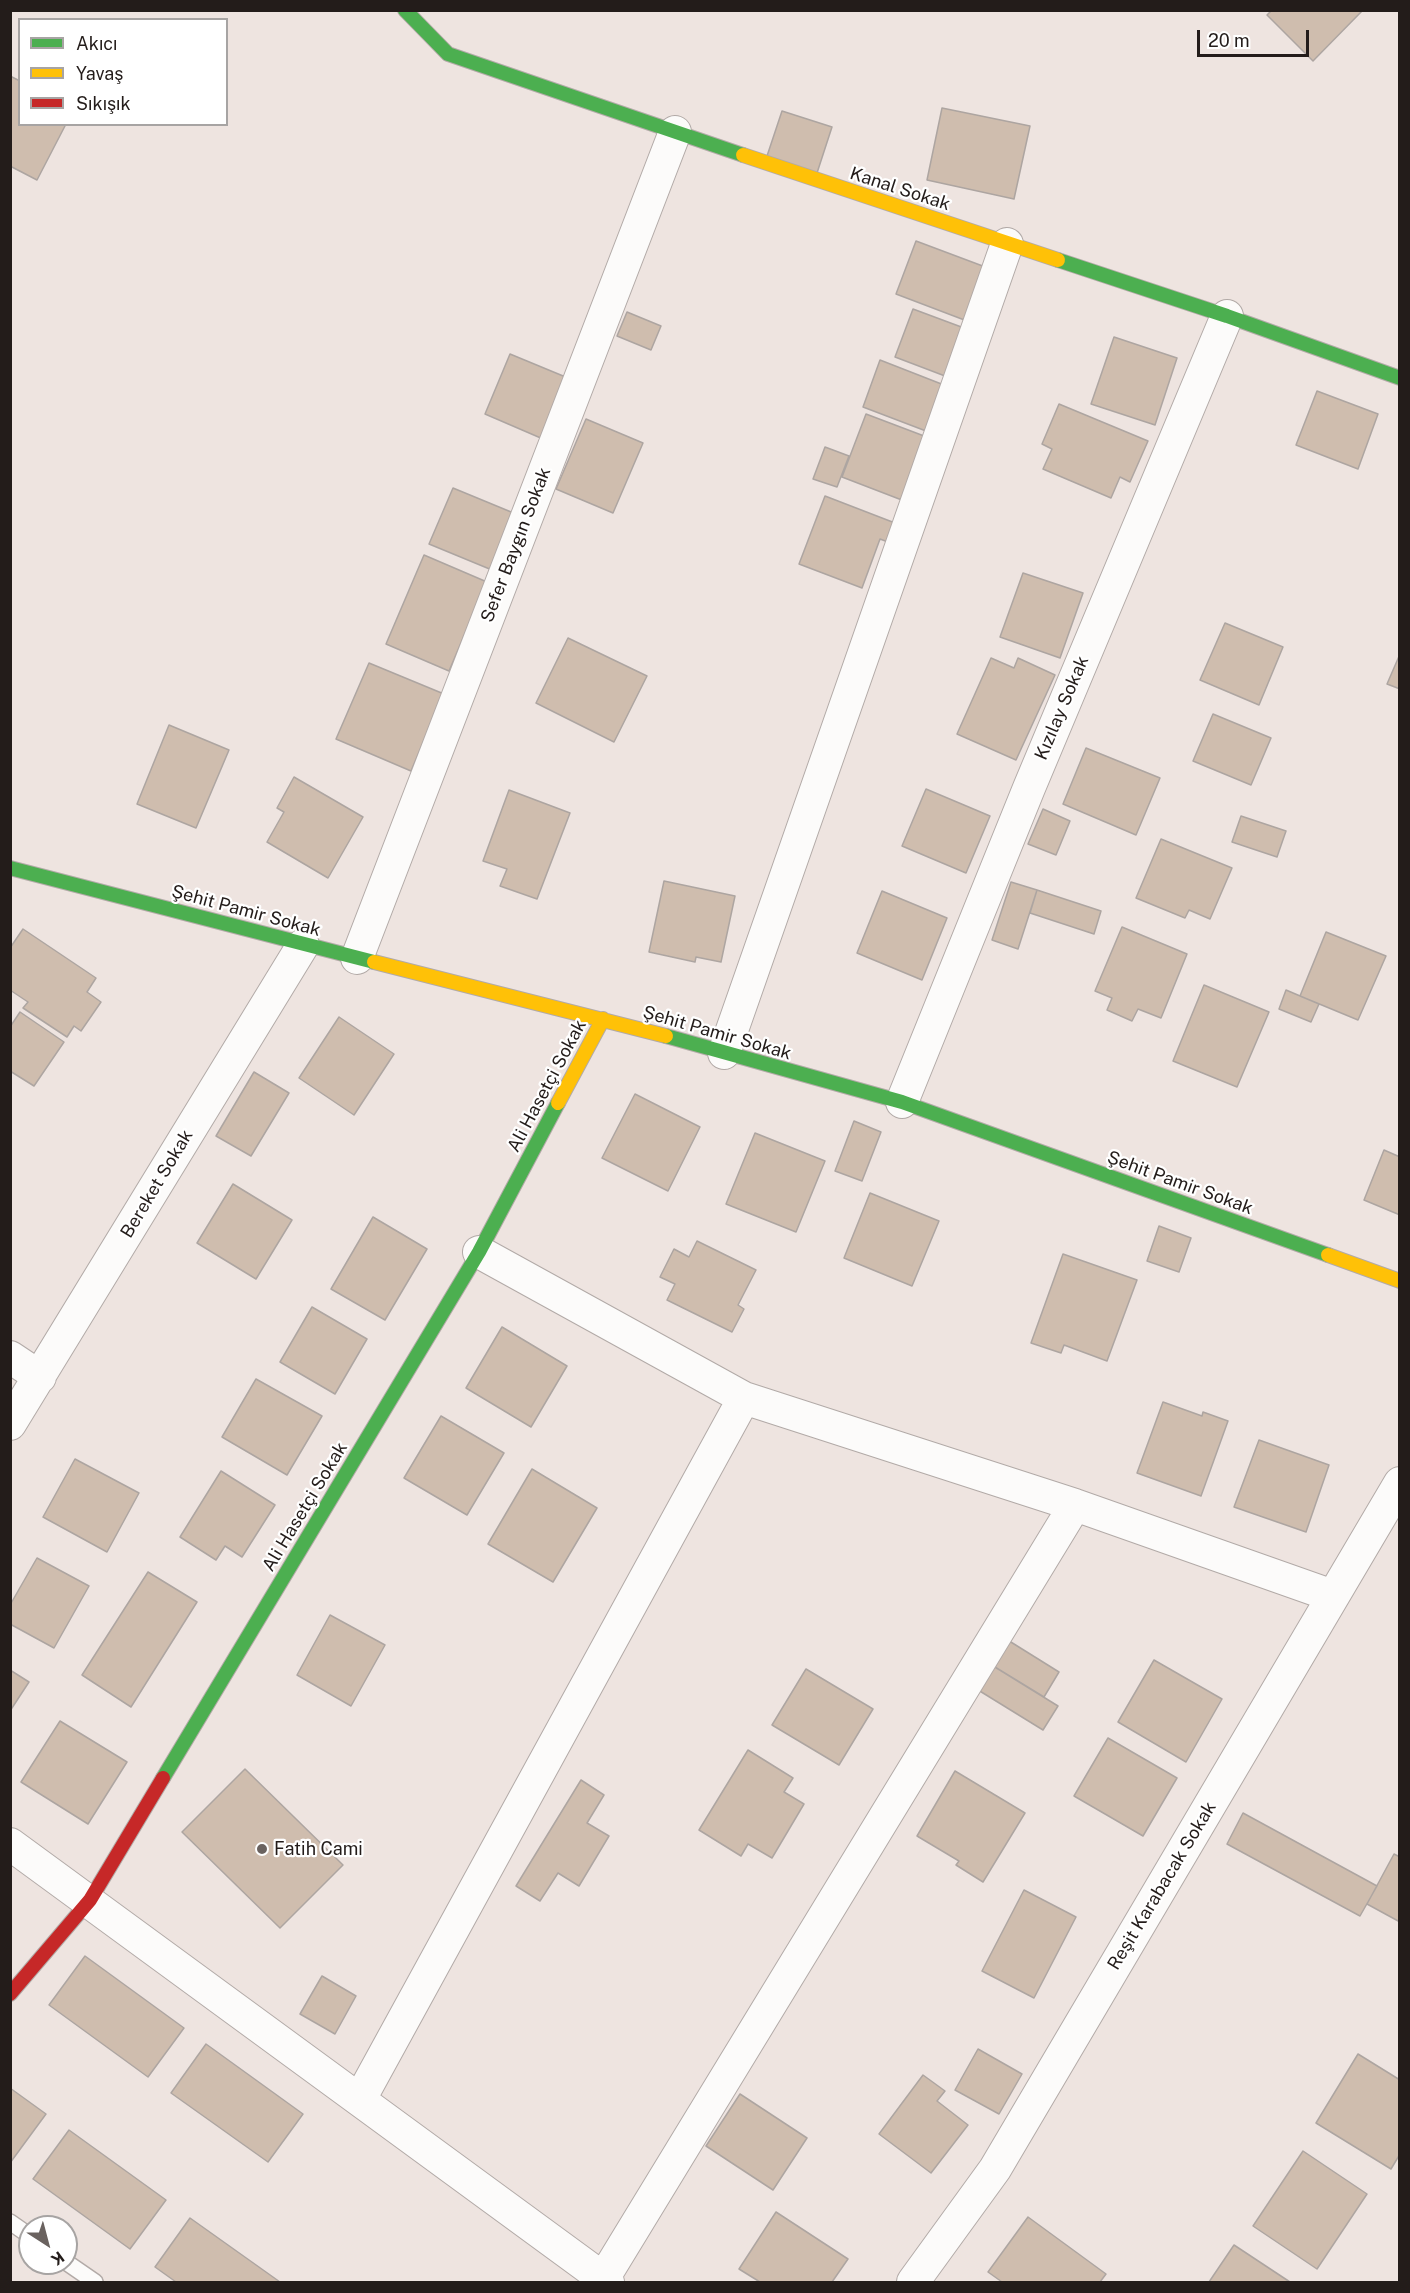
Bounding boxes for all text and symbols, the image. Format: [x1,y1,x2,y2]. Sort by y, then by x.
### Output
legend [18,18,228,126]
scale bar [1200,18,1312,56]
text: 20 m [1208,30,1250,51]
text: Akıcı [76,33,117,54]
text: Yavaş [76,63,123,84]
text: Sıkışık [76,93,131,114]
street label: Kanal Sokak [847,163,953,215]
street label: Sefer Baygın Sokak [477,464,555,626]
street label: Kızılay Sokak [1030,653,1094,763]
street label: Şehit Pamir Sokak [169,881,323,941]
street label: Şehit Pamir Sokak [640,1001,794,1065]
street label: Ali Hasetçi Sokak [503,1016,591,1156]
street label: Bereket Sokak [116,1126,198,1242]
street label: Şehit Pamir Sokak [1104,1147,1256,1219]
street label: Ali Hasetçi Sokak [258,1438,352,1576]
street label: Reşit Karabacak Sokak [1103,1798,1221,1974]
place label: Fatih Cami [274,1838,363,1860]
marker: Fatih Cami [255,1842,269,1856]
north arrow [18,2215,78,2275]
text: K [47,2247,68,2269]

